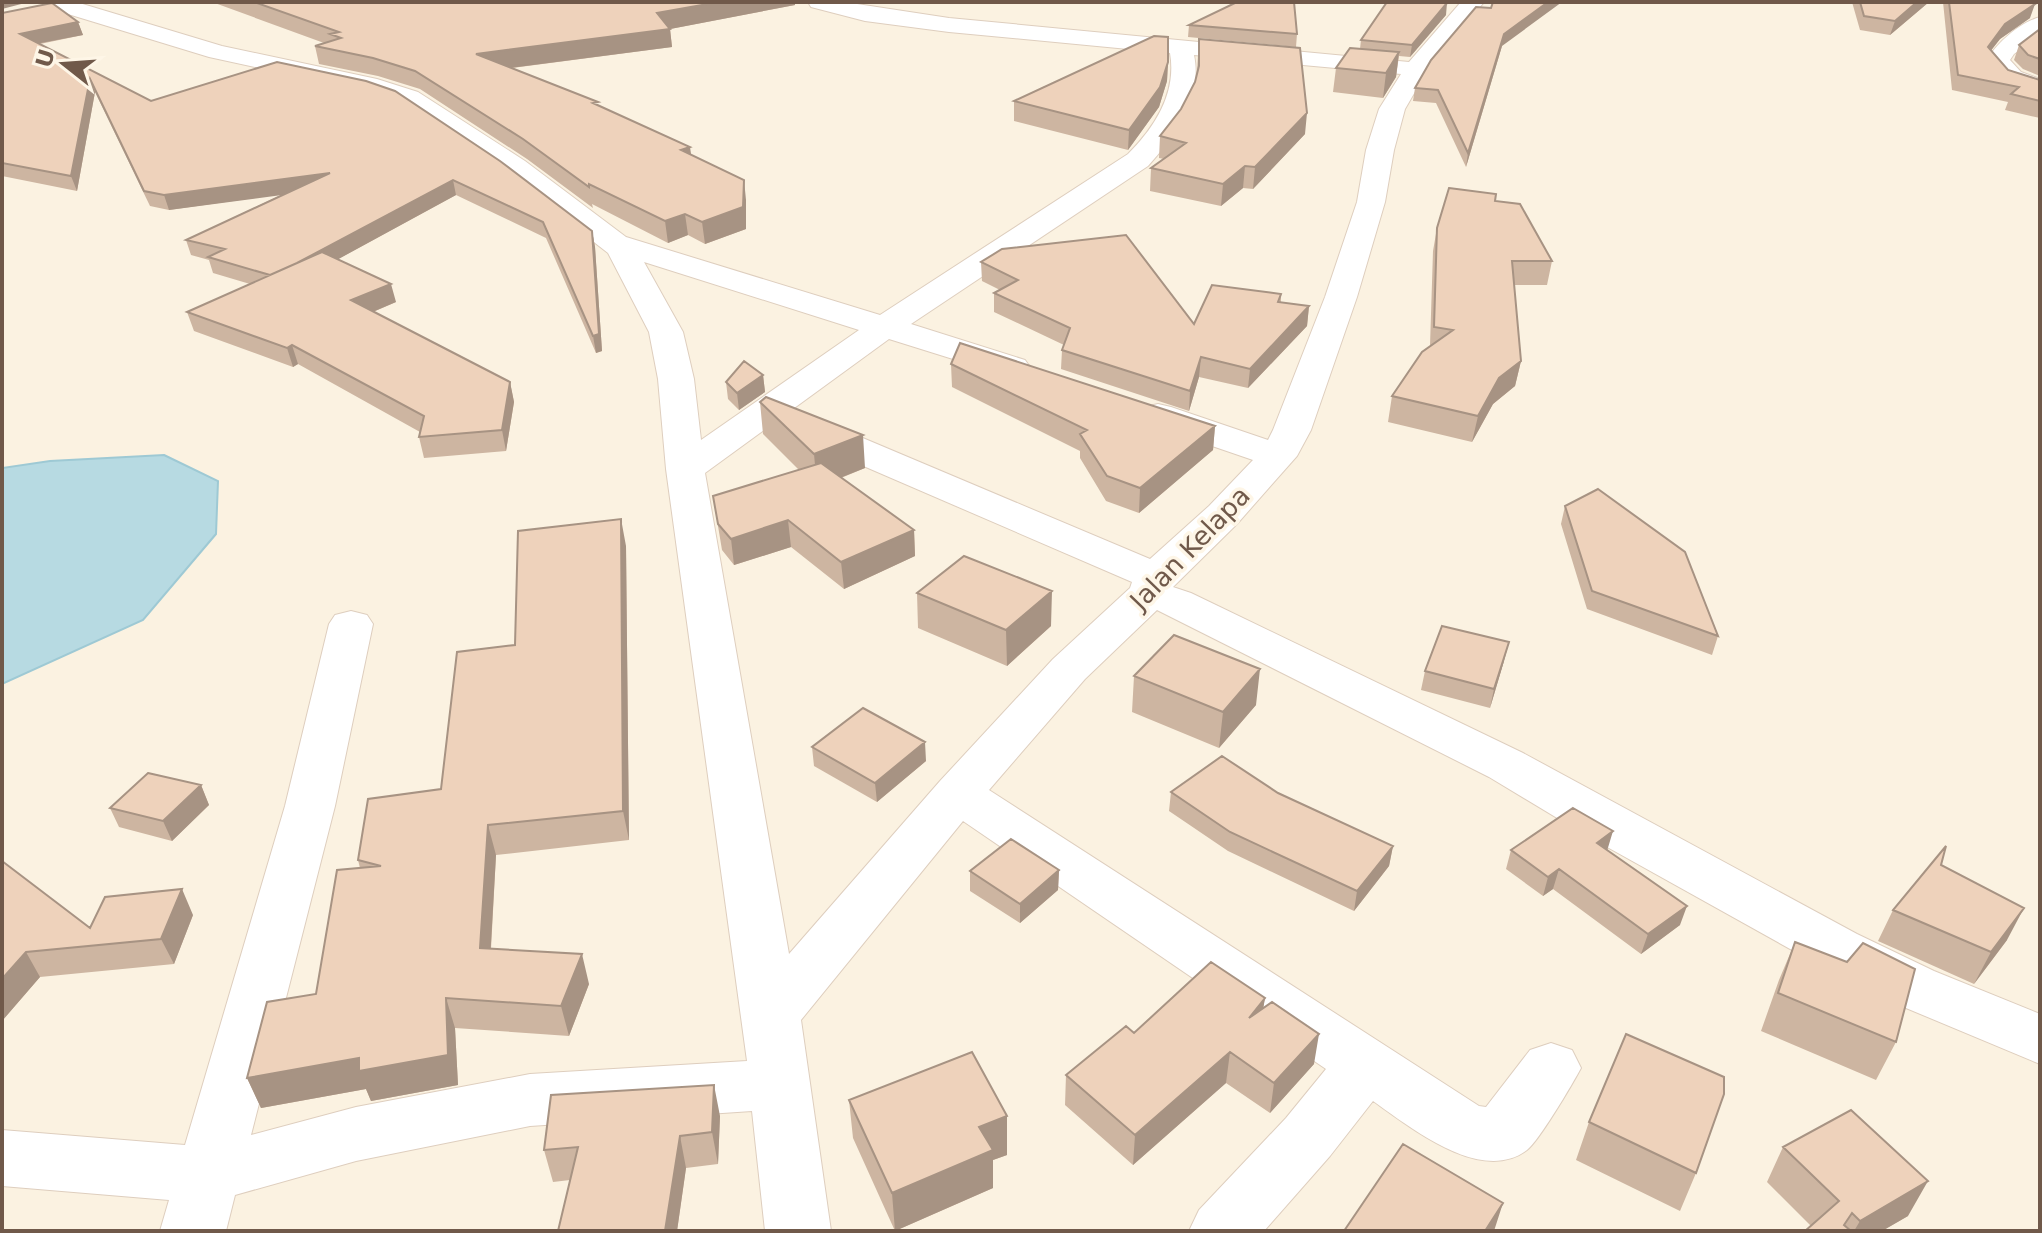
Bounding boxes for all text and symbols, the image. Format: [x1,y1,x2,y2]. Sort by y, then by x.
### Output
north arrow [24,24,104,104]
text: U [31,46,60,71]
street label: Jalan Kelapa [1123,480,1256,617]

